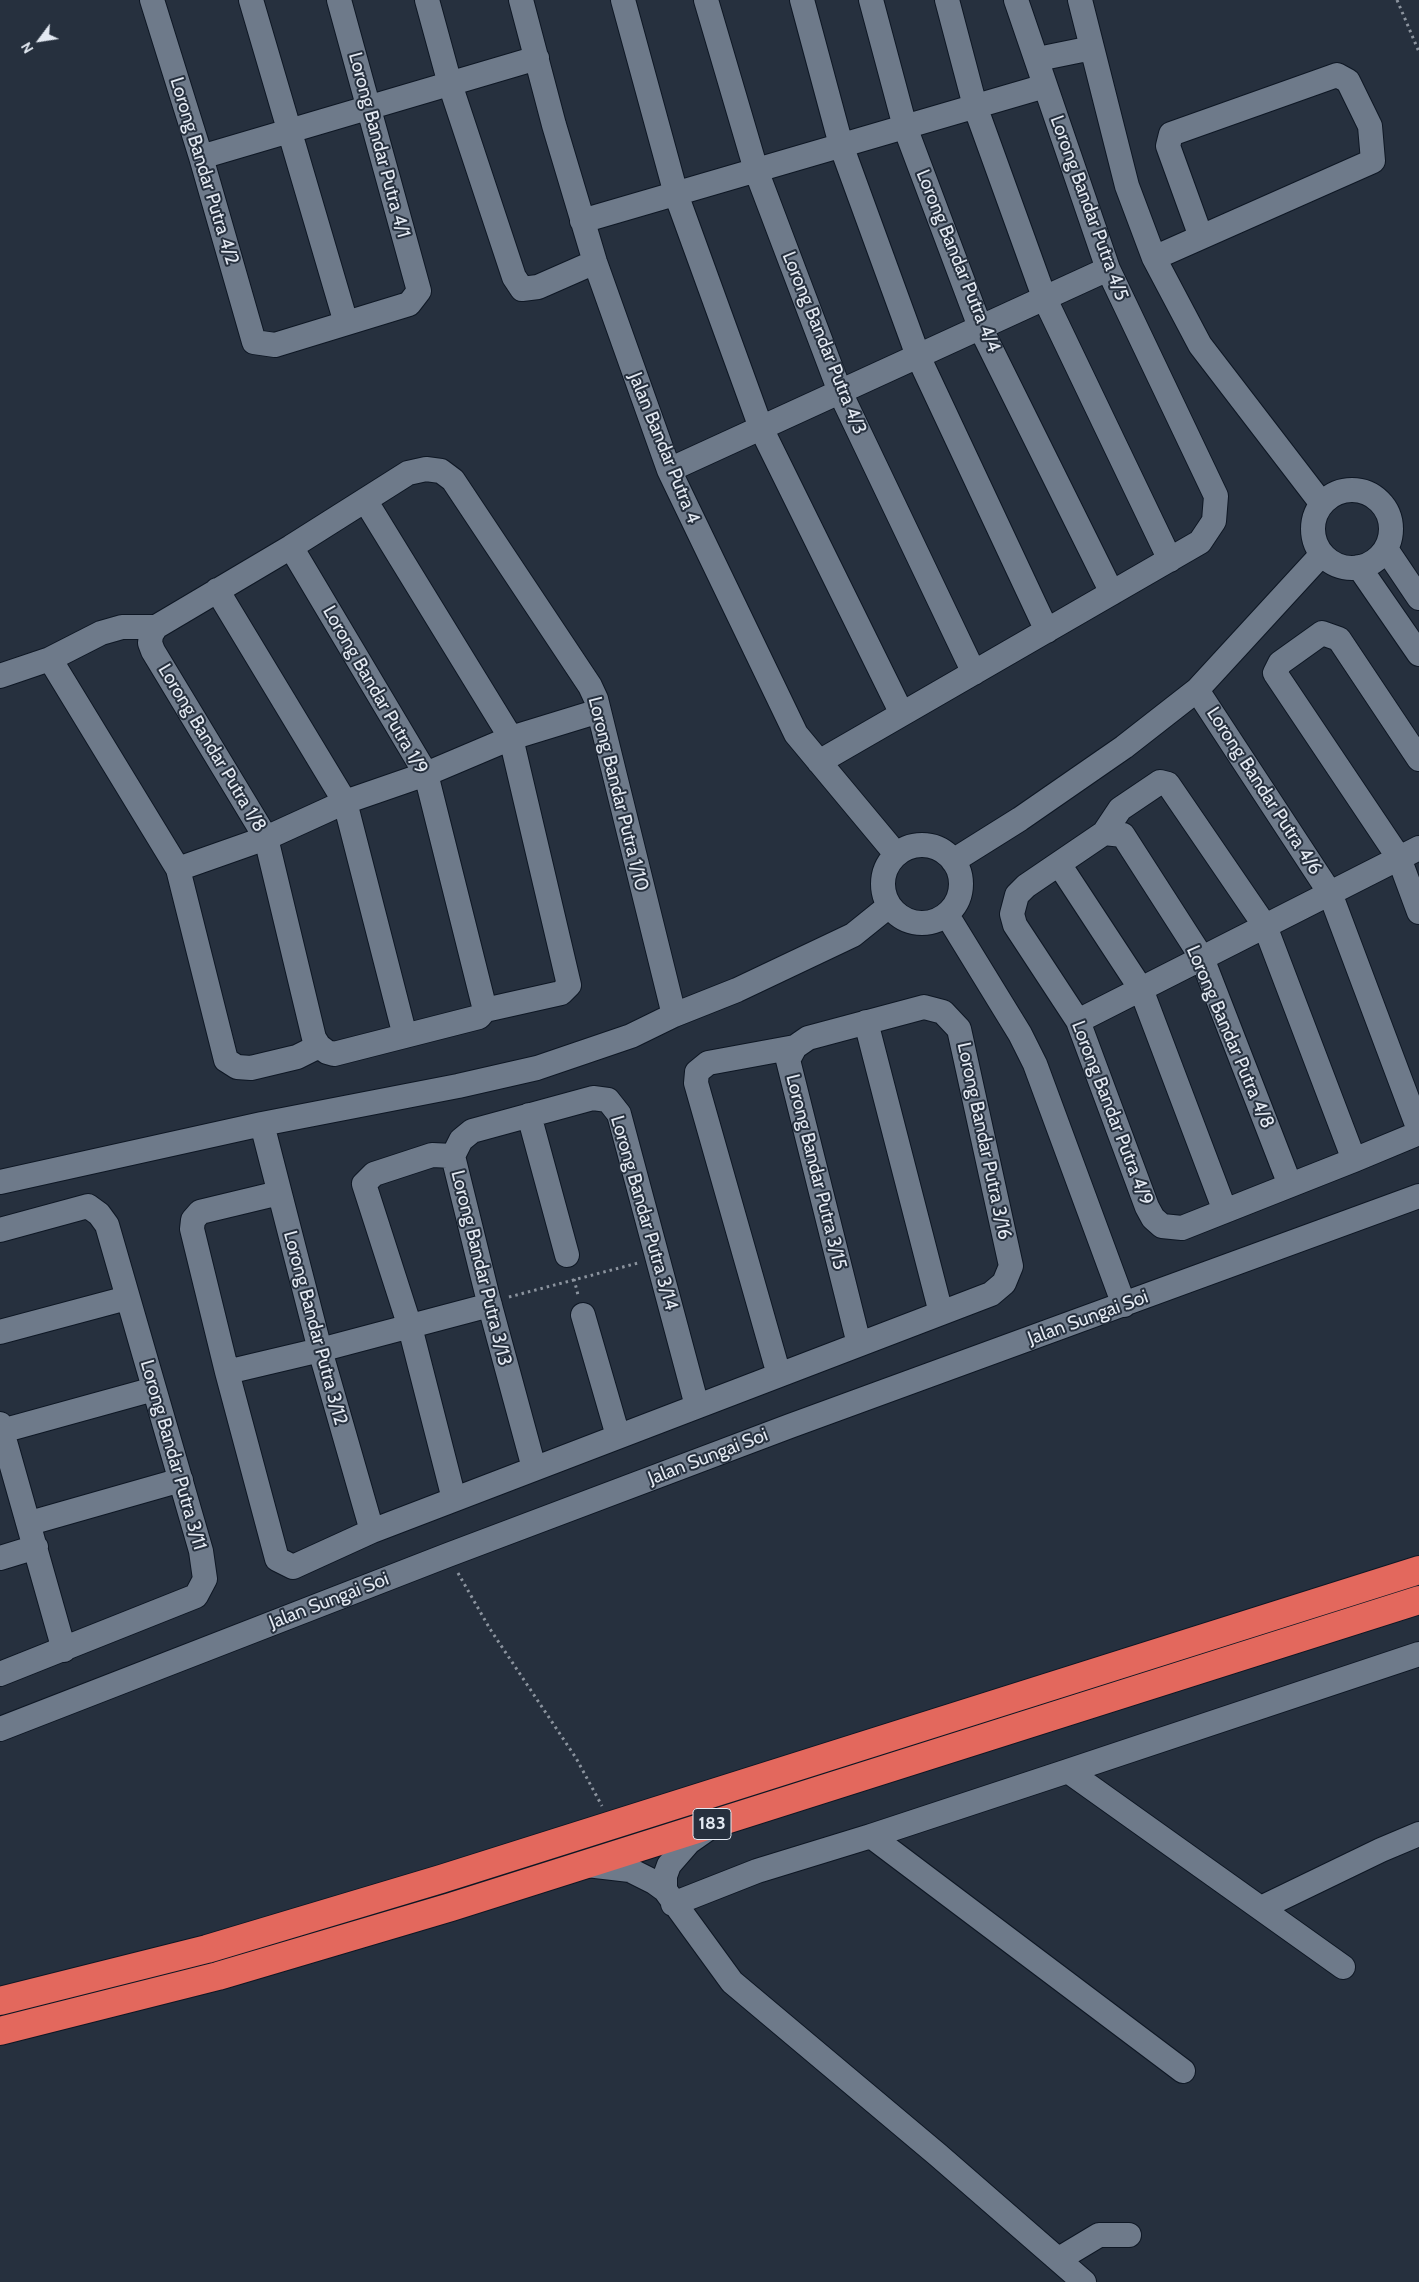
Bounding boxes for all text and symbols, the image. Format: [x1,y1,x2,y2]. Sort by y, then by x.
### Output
north arrow [15,15,65,65]
text: N [17,39,37,57]
street label: Lorong Bandar Putra 4/1 [343,50,415,240]
street label: Lorong Bandar Putra 4/2 [165,75,243,267]
street label: Lorong Bandar Putra 4/5 [1045,112,1133,304]
street label: Lorong Bandar Putra 4/4 [911,166,1005,356]
street label: Lorong Bandar Putra 4/3 [777,248,871,438]
street label: Jalan Bandar Putra 4 [623,369,705,527]
street label: Lorong Bandar Putra 1/9 [317,602,433,778]
street label: Lorong Bandar Putra 1/8 [153,660,271,836]
street label: Lorong Bandar Putra 1/10 [583,694,653,894]
street label: Lorong Bandar Putra 4/6 [1201,703,1327,879]
street label: Lorong Bandar Putra 4/8 [1181,942,1279,1132]
street label: Lorong Bandar Putra 4/9 [1066,1018,1158,1208]
street label: Lorong Bandar Putra 3/16 [952,1040,1016,1242]
street label: Lorong Bandar Putra 3/15 [781,1072,851,1272]
street label: Lorong Bandar Putra 3/14 [605,1113,683,1313]
street label: Lorong Bandar Putra 3/13 [446,1168,516,1368]
street label: Lorong Bandar Putra 3/12 [278,1228,352,1428]
street label: Jalan Sungai Soi [1025,1286,1151,1350]
street label: Lorong Bandar Putra 3/11 [135,1357,211,1553]
street label: Jalan Sungai Soi [645,1424,771,1490]
street label: Jalan Sungai Soi [266,1568,392,1634]
road number: 183 [693,1808,731,1840]

